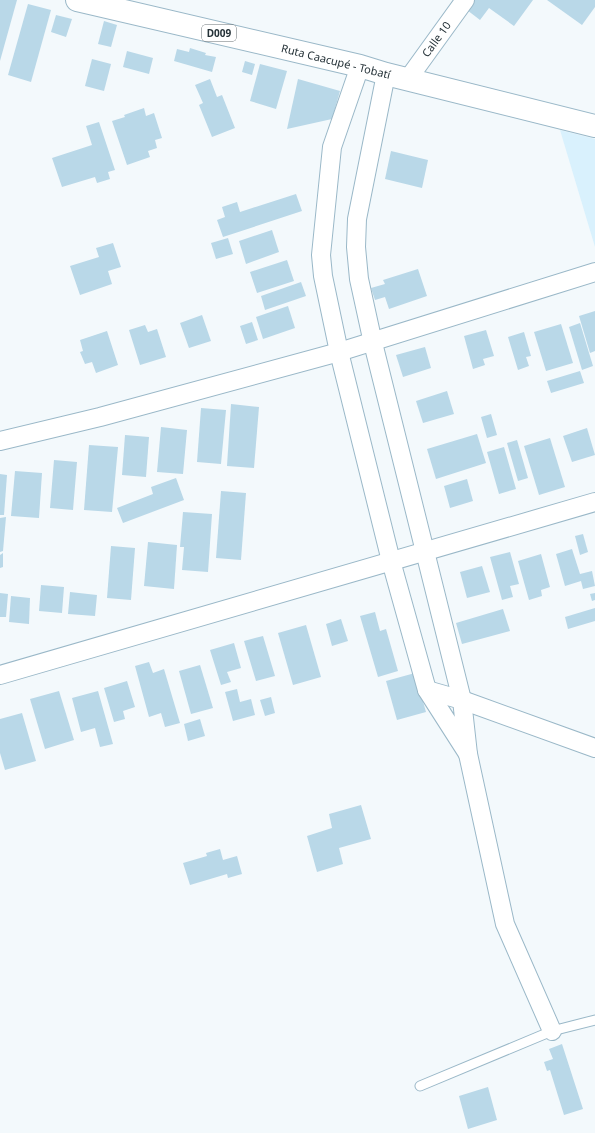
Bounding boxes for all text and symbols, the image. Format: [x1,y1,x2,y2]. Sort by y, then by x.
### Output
street label: Calle 10 [418,18,454,60]
road number: D009 [202,25,236,41]
street label: Ruta Caacupé - Tobatí [280,40,393,82]

